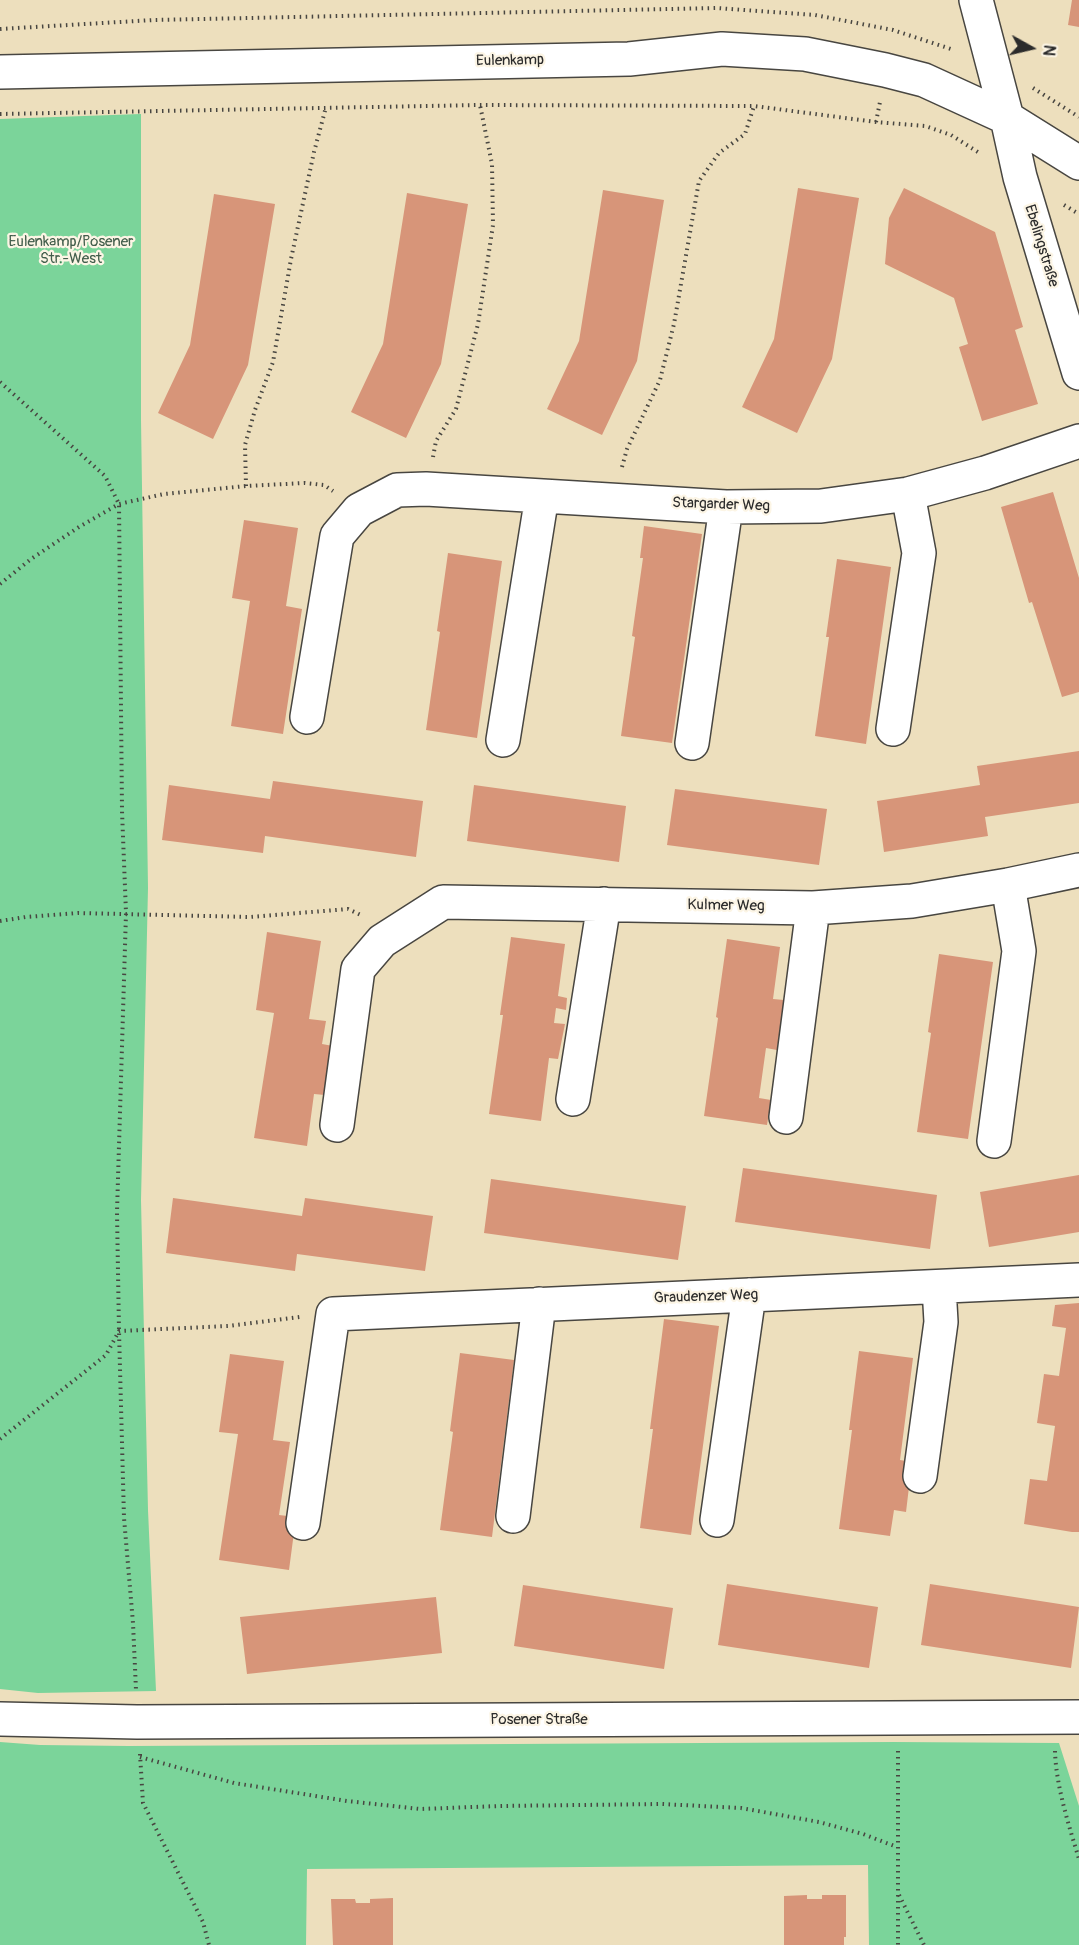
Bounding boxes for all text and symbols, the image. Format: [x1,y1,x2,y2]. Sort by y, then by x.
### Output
north arrow [1001,18,1061,78]
text: N [1038,44,1059,57]
street label: Eulenkamp [476,51,544,71]
street label: Ebelingstraße [1020,203,1062,289]
park label: Eulenkamp/Posener Str.-West [9,233,133,268]
street label: Stargarder Weg [672,494,770,516]
street label: Kulmer Weg [687,896,765,916]
street label: Graudenzer Weg [654,1286,758,1308]
street label: Posener Straße [490,1711,588,1729]

